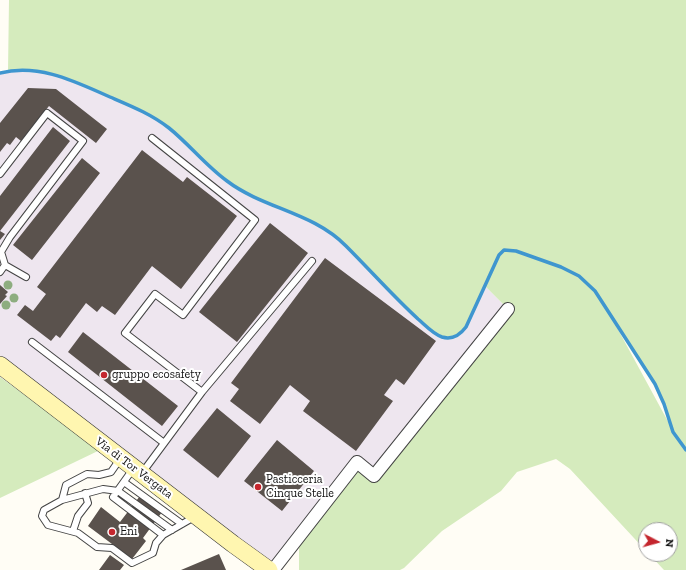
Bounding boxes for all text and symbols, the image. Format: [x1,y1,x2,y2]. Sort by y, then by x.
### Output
place label: gruppo ecosafety [112,368,201,382]
marker: gruppo ecosafety [99,370,109,380]
street label: Via di Tor Vergata [93,434,175,502]
place label: Pasticceria Cinque Stelle [266,473,334,501]
marker: Pasticceria Cinque Stelle [253,482,263,492]
north arrow [638,522,678,562]
place label: Eni [120,525,137,539]
marker: Eni [107,527,117,537]
text: N [663,538,676,548]

